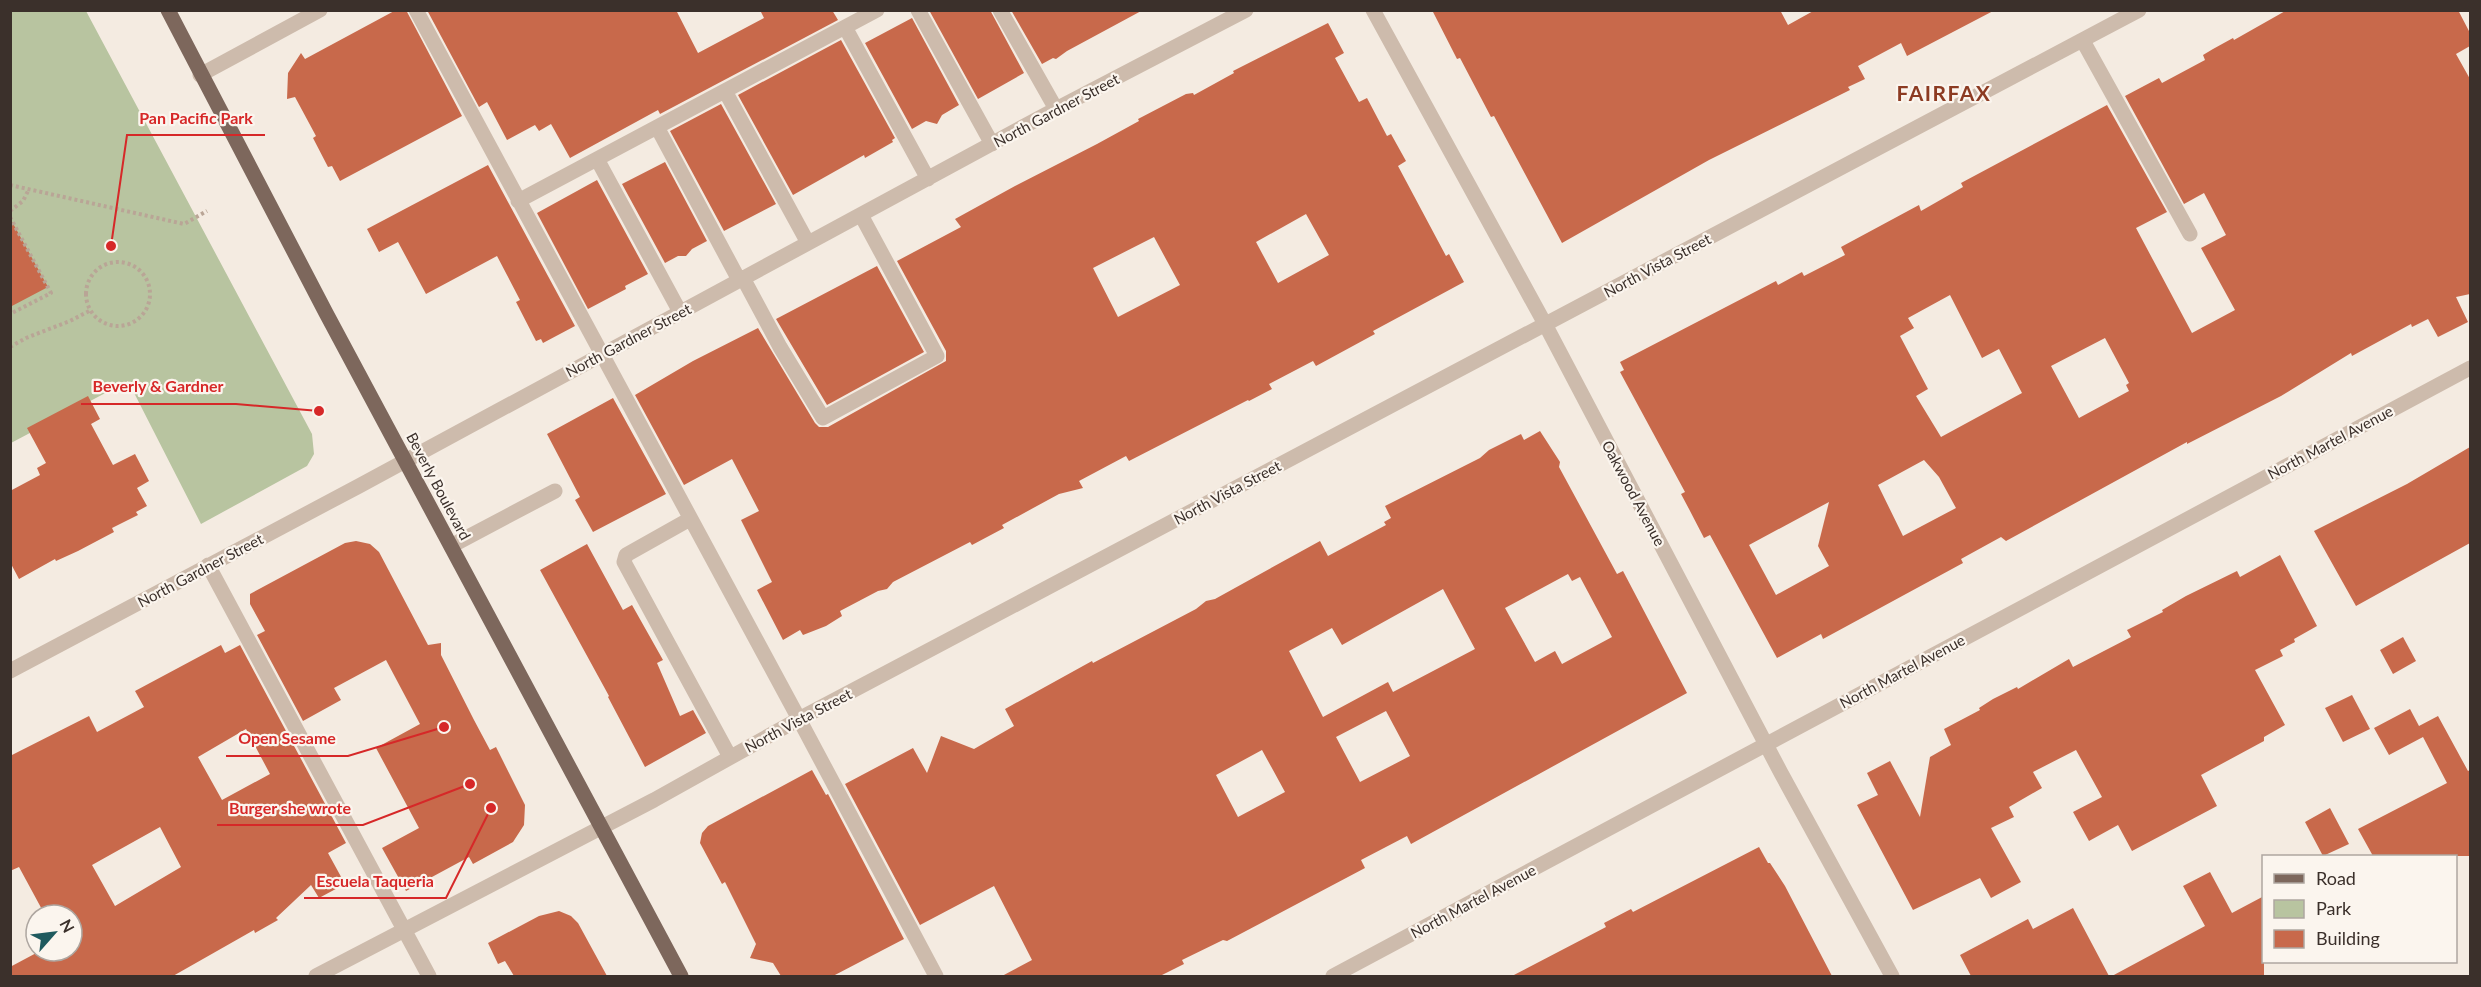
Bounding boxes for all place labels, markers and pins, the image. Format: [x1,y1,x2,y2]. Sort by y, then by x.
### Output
callout: Pan Pacific Park [127,101,265,135]
callout: Beverly & Gardner [81,370,236,404]
callout: Open Sesame [226,722,348,756]
callout: Burger she wrote [217,791,363,825]
callout: Escuela Taqueria [304,864,446,898]

